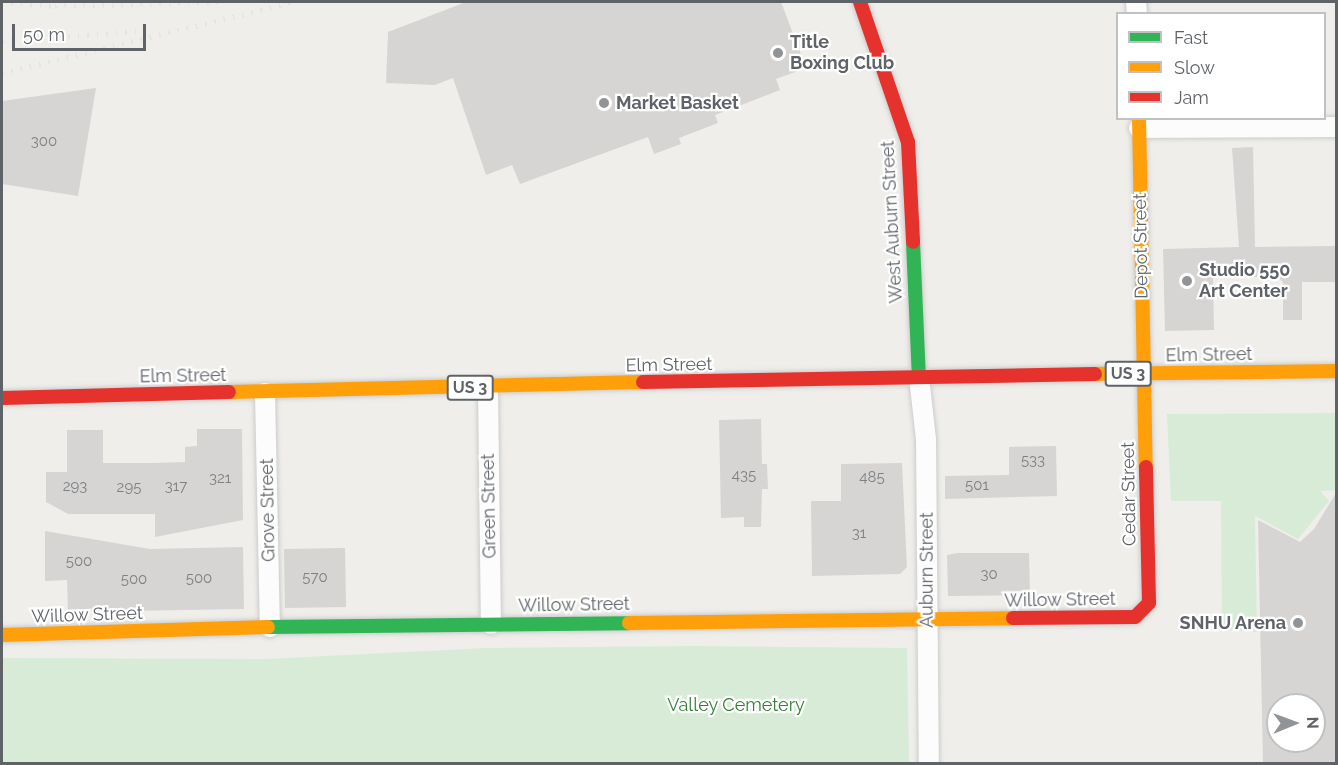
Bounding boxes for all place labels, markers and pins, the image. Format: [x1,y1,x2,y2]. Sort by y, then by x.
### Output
place label: Title Boxing Club [790,32,894,74]
marker: Title Boxing Club [771,46,785,60]
place label: Market Basket [616,92,739,114]
marker: Market Basket [597,96,611,110]
place label: Studio 550 Art Center [1199,260,1290,302]
marker: Studio 550 Art Center [1180,274,1194,288]
place label: SNHU Arena [1179,612,1286,634]
marker: SNHU Arena [1291,616,1305,630]

